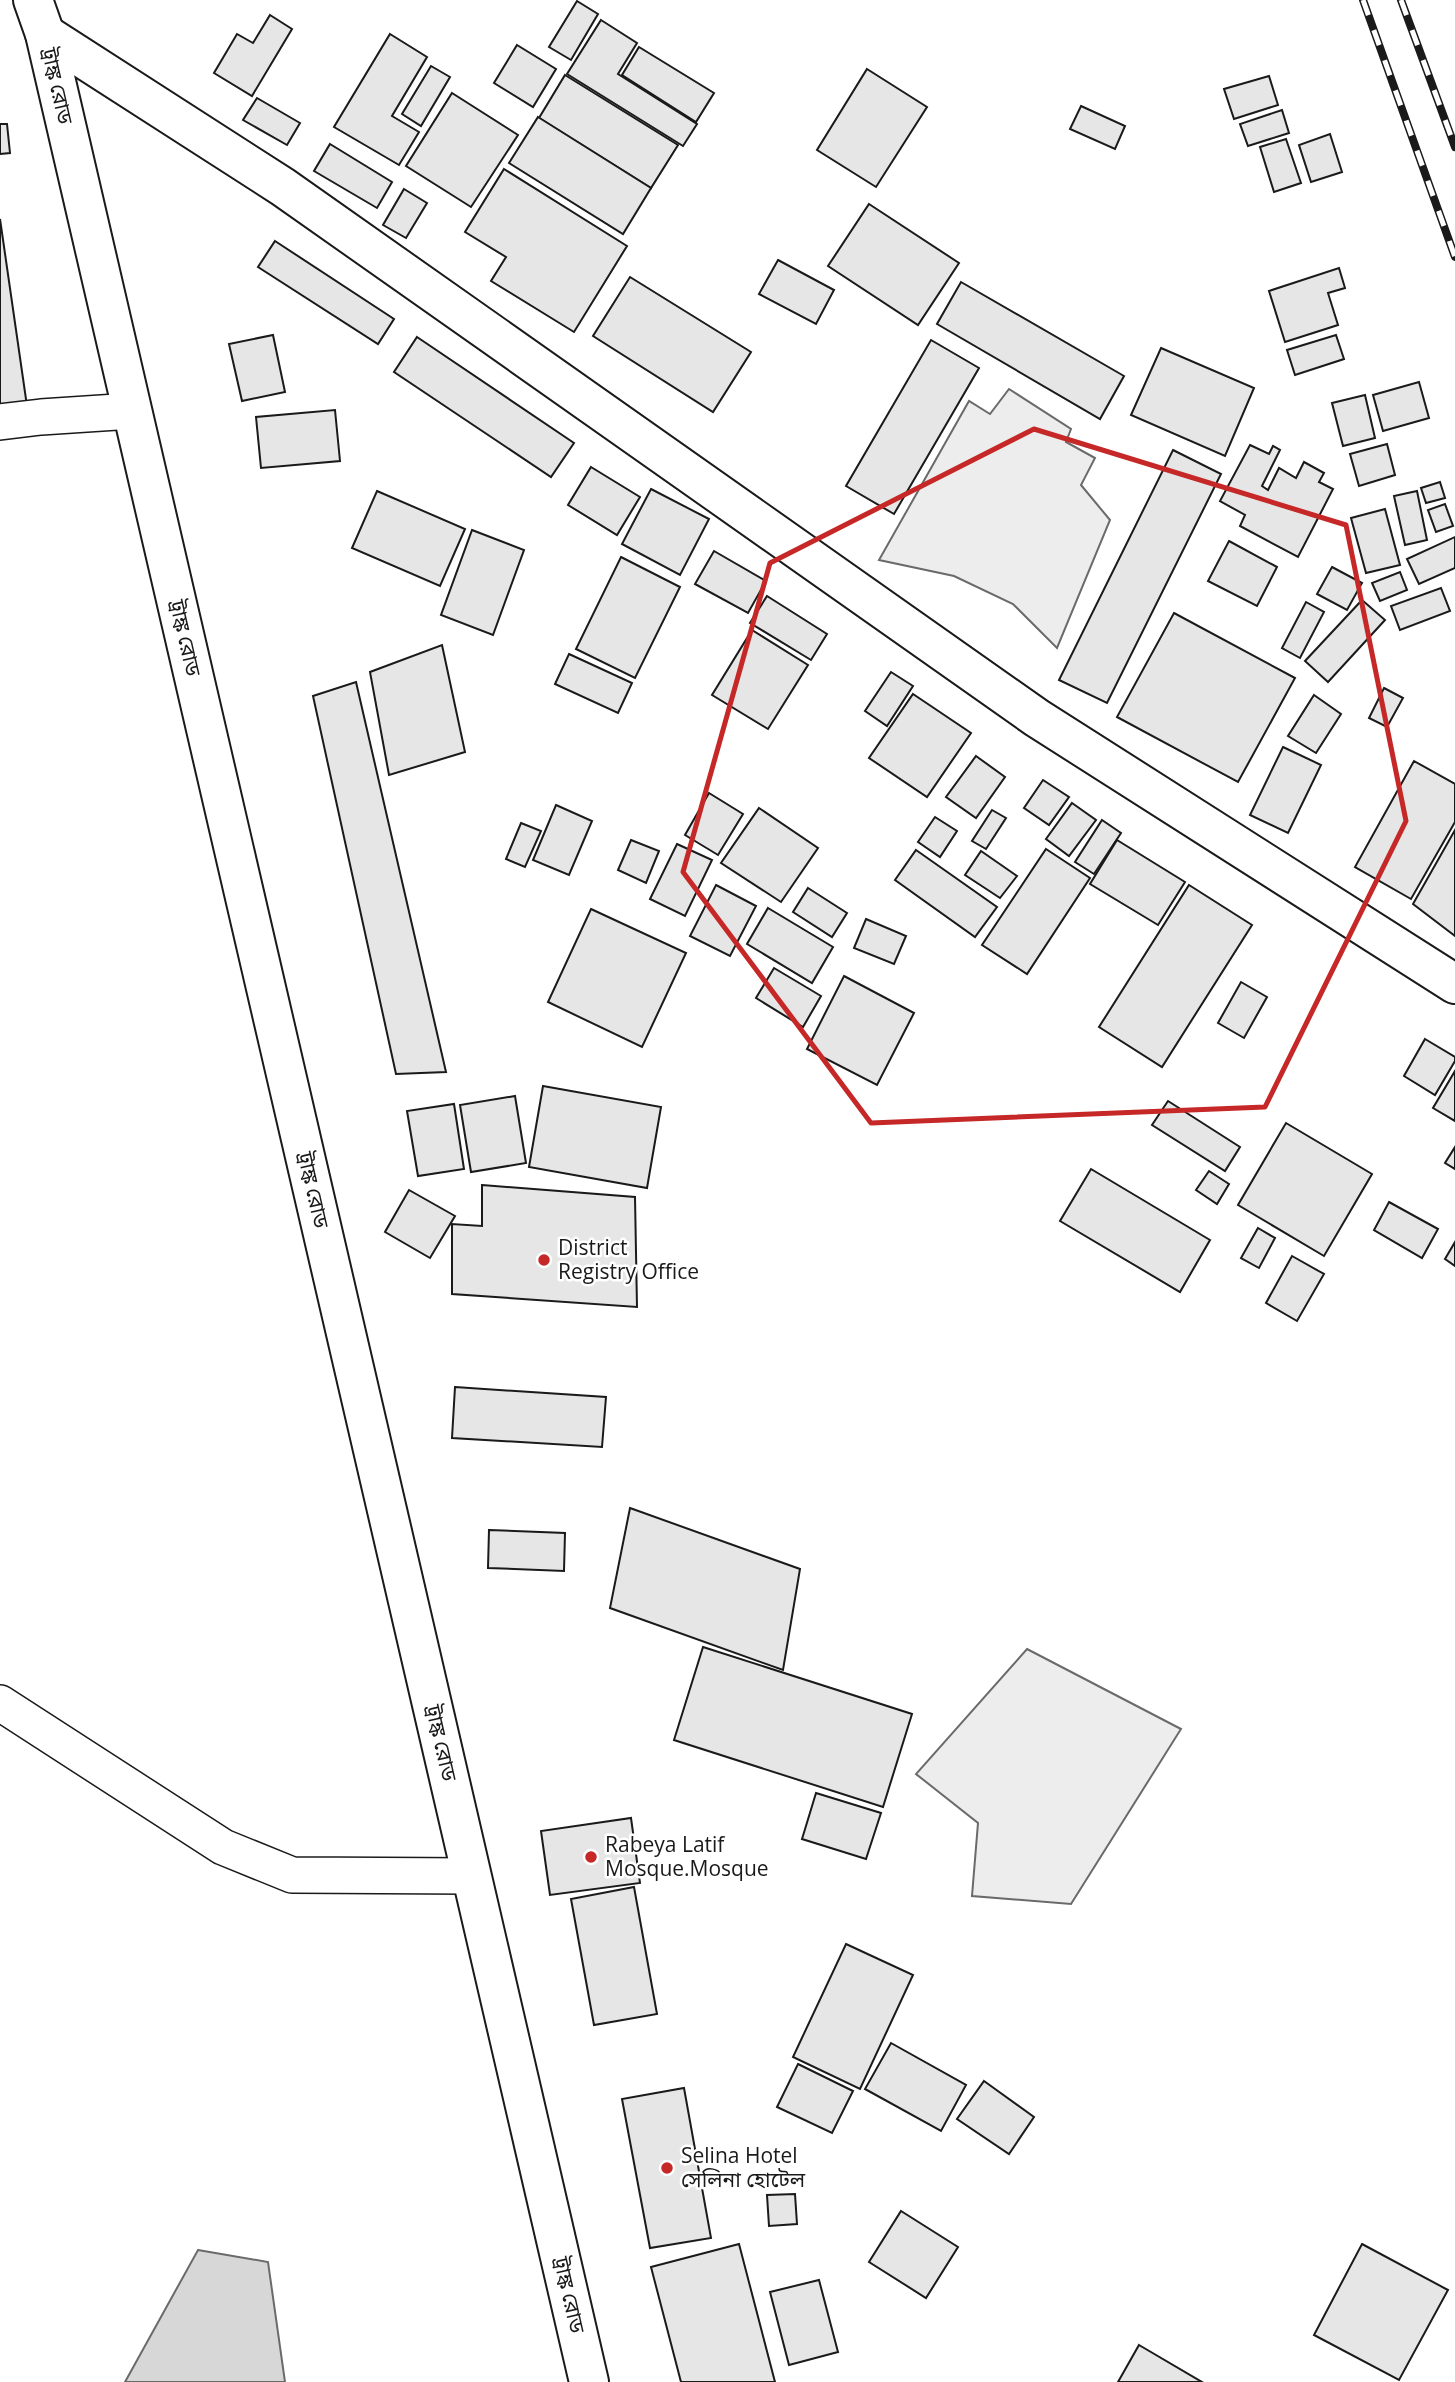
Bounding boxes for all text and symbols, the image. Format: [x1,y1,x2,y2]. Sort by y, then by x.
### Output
street label: ট্রাঙ্ক রোড [35,44,81,128]
street label: ট্রাঙ্ক রোড [163,596,209,680]
street label: ট্রাঙ্ক রোড [291,1148,337,1232]
place label: District Registry Office [558,1233,699,1285]
marker: District Registry Office [536,1252,552,1268]
street label: ট্রাঙ্ক রোড [419,1701,465,1785]
place label: Rabeya Latif Mosque.Mosque [605,1830,769,1882]
marker: Rabeya Latif Mosque.Mosque [583,1849,599,1865]
place label: Selina Hotel সেলিনা হোটেল [681,2141,806,2193]
marker: Selina Hotel সেলিনা হোটেল [659,2160,675,2176]
street label: ট্রাঙ্ক রোড [547,2253,593,2337]

